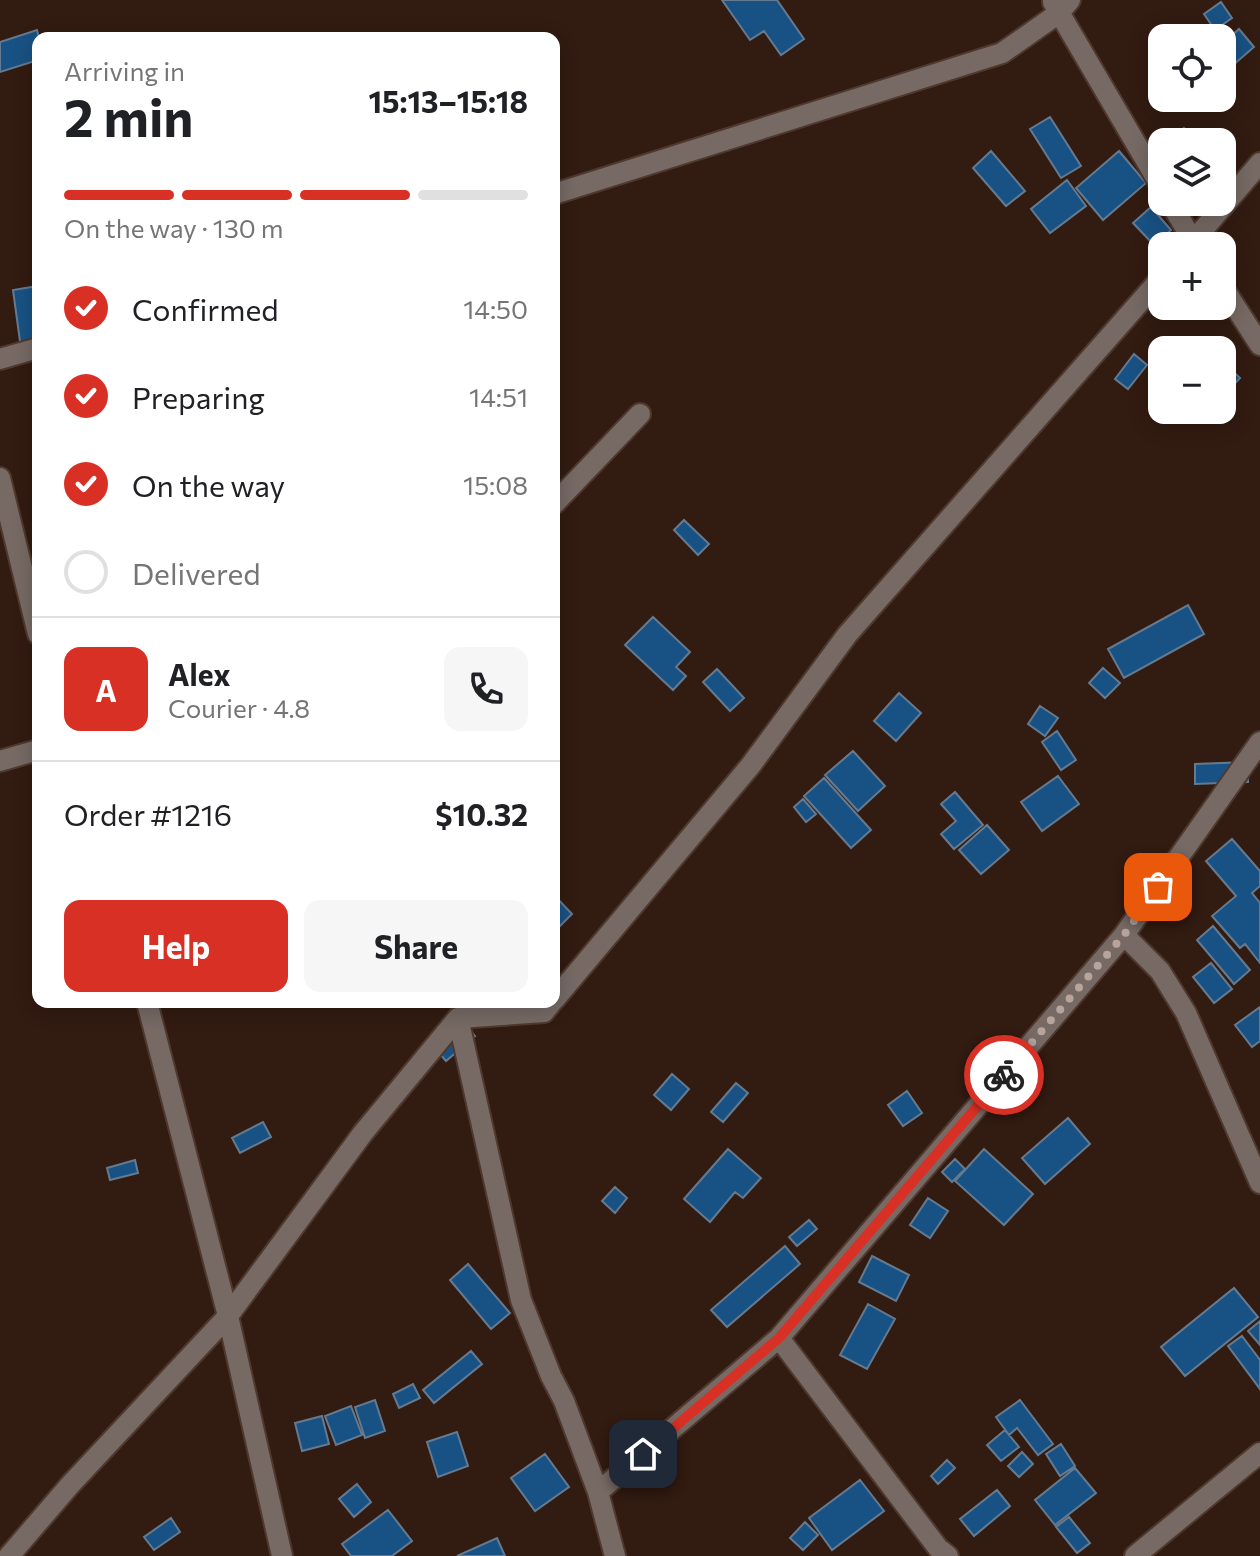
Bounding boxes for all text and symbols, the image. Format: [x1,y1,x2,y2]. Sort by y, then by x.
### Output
map controls [1148,24,1236,424]
button: locate [1148,24,1236,112]
text: Arriving in [64,55,185,86]
text: 15:13–15:18 [368,82,528,119]
text: 2 min [64,84,193,148]
button: layers [1148,128,1236,216]
text: On the way · 130 m [64,212,283,243]
button: + [1148,232,1236,320]
icon: check [64,286,108,330]
text: Confirmed [132,290,279,327]
text: 14:50 [463,293,528,324]
button: − [1148,336,1236,424]
icon: check [64,374,108,418]
text: Preparing [132,378,265,415]
text: 14:51 [469,381,528,412]
icon: check [64,462,108,506]
text: On the way [132,466,285,503]
text: 15:08 [463,469,528,500]
text: Delivered [132,554,261,591]
button: phone [444,647,528,731]
text: Alex [168,655,231,692]
text: A [95,671,117,708]
text: Courier · 4.8 [168,692,310,723]
text: Order #1216 [64,795,232,832]
text: $10.32 [435,795,528,832]
pin [1124,853,1192,921]
icon: bag [1136,865,1180,909]
button: Help [64,900,288,992]
button: Share [304,900,528,992]
courier [964,1035,1044,1115]
icon: bike [982,1053,1026,1097]
pin [609,1420,677,1488]
icon: home [621,1432,665,1476]

